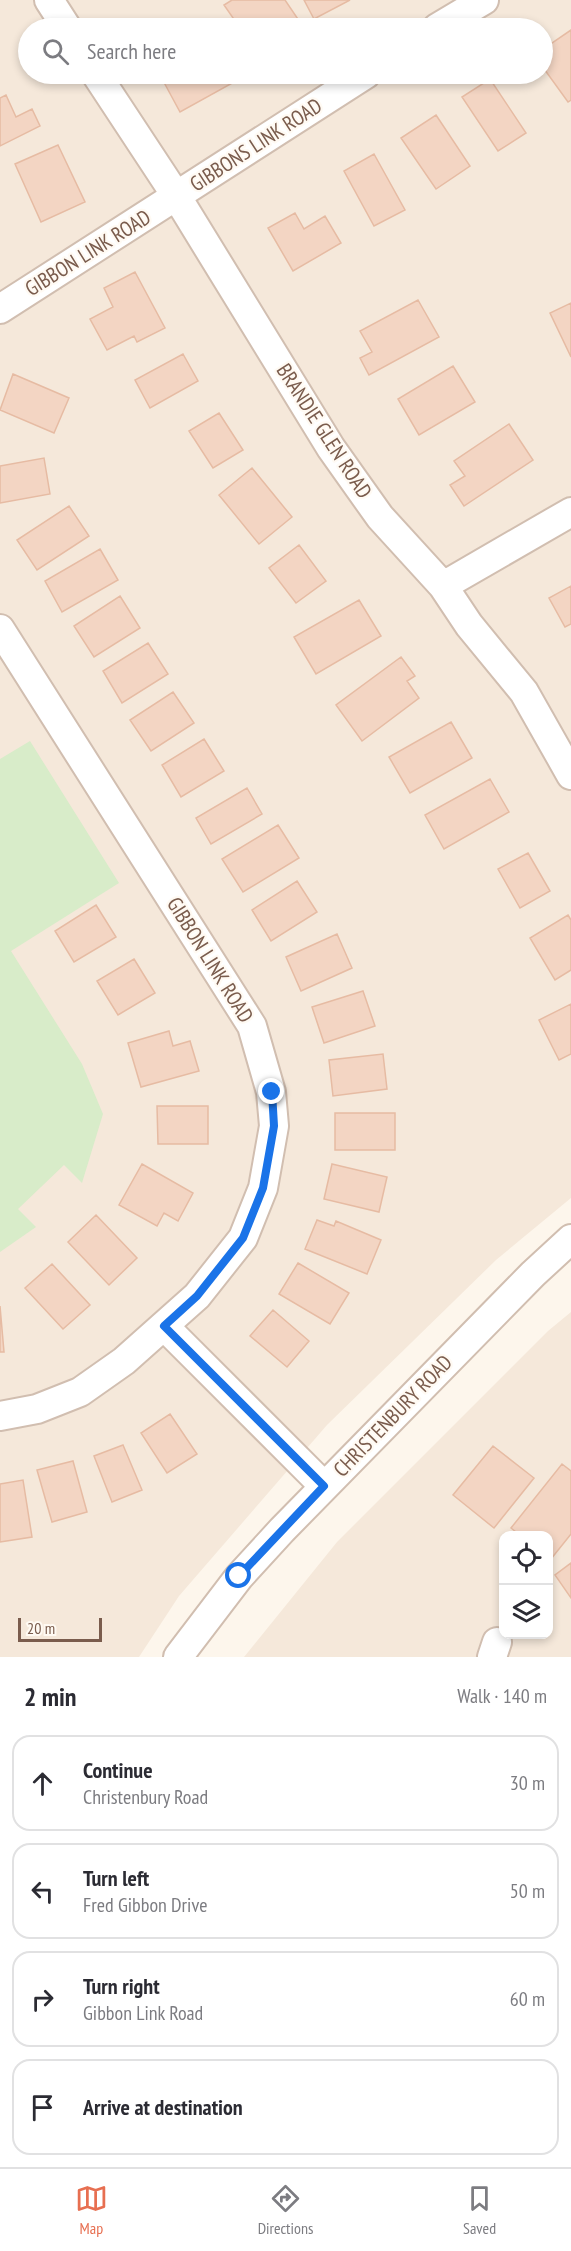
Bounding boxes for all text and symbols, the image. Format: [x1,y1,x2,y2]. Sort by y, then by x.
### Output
search box [18,18,553,84]
icon: search [39,35,72,68]
text: Search here [87,37,176,65]
street label: GIBBONS LINK ROAD [185,92,327,197]
street label: GIBBON LINK ROAD [20,203,156,302]
street label: BRANDIE GLEN ROAD [271,358,378,503]
street label: GIBBON LINK ROAD [161,892,260,1028]
route end [258,1078,284,1104]
street label: CHRISTENBURY ROAD [327,1349,458,1482]
map controls [499,1531,553,1639]
button: locate [499,1531,553,1585]
route start [225,1562,251,1588]
button: layers [499,1585,553,1639]
scale bar [18,1615,102,1642]
text: 20 m [27,1618,55,1638]
text: 2 min [24,1680,77,1713]
text: Walk · 140 m [457,1683,547,1709]
text: Continue [83,1756,153,1784]
icon: ahead [26,1767,59,1800]
text: 30 m [510,1770,545,1796]
text: Christenbury Road [83,1784,208,1810]
text: Turn left [83,1864,149,1892]
icon: left [26,1875,59,1908]
text: 50 m [510,1878,545,1904]
text: Fred Gibbon Drive [83,1892,207,1918]
text: Turn right [83,1972,160,2000]
icon: right [26,1983,59,2016]
text: 60 m [510,1986,545,2012]
text: Gibbon Link Road [83,2000,203,2026]
icon: arrive [26,2091,59,2124]
text: Arrive at destination [83,2093,243,2121]
tab: Map [75,2182,108,2238]
tab: Directions [258,2182,313,2238]
tab: Saved [463,2182,496,2238]

